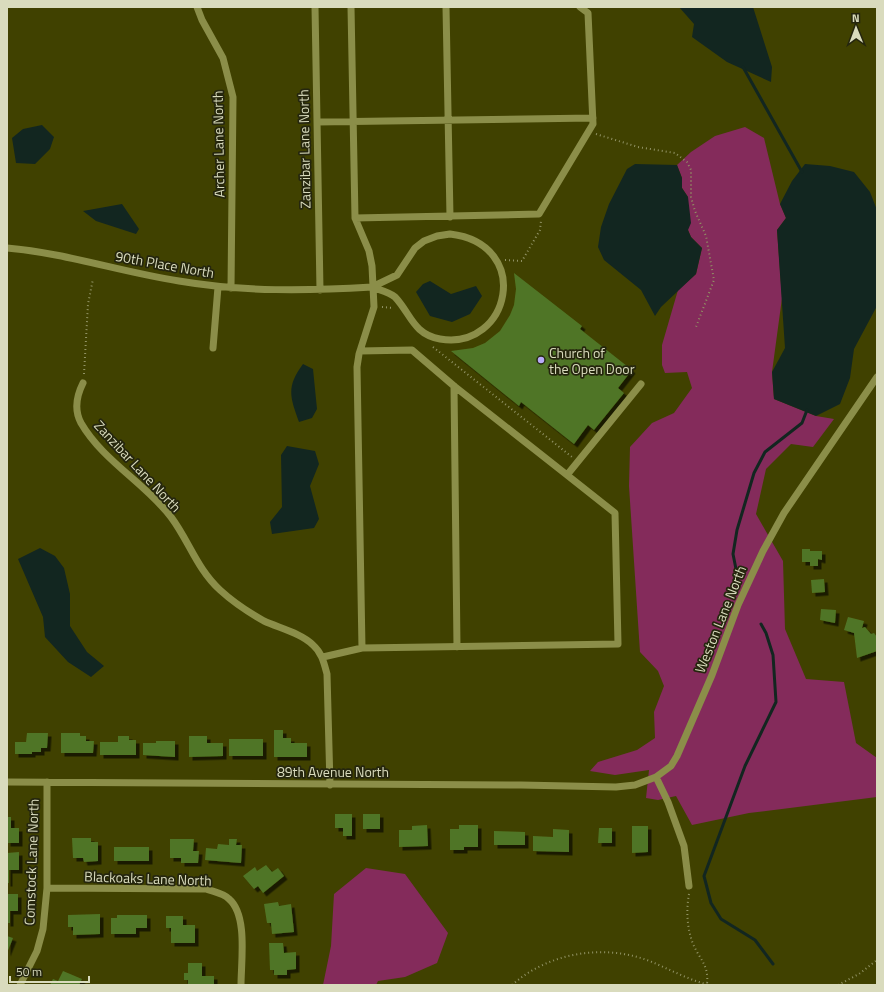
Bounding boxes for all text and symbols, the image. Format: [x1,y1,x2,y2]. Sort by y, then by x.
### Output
north arrow [836,8,876,48]
text: N [852,10,860,26]
street label: Zanzibar Lane North [292,89,316,209]
street label: Archer Lane North [207,90,229,198]
street label: 90th Place North [114,245,216,283]
place label: Church of the Open Door [549,342,635,379]
marker: Church of the Open Door [536,355,546,365]
street label: Zanzibar Lane North [90,415,186,517]
street label: Weston Lane North [689,562,751,676]
street label: 89th Avenue North [277,761,389,782]
street label: Comstock Lane North [18,798,44,926]
street label: Blackoaks Lane North [84,865,212,891]
scale bar [10,958,89,984]
text: 50 m [16,962,42,981]

